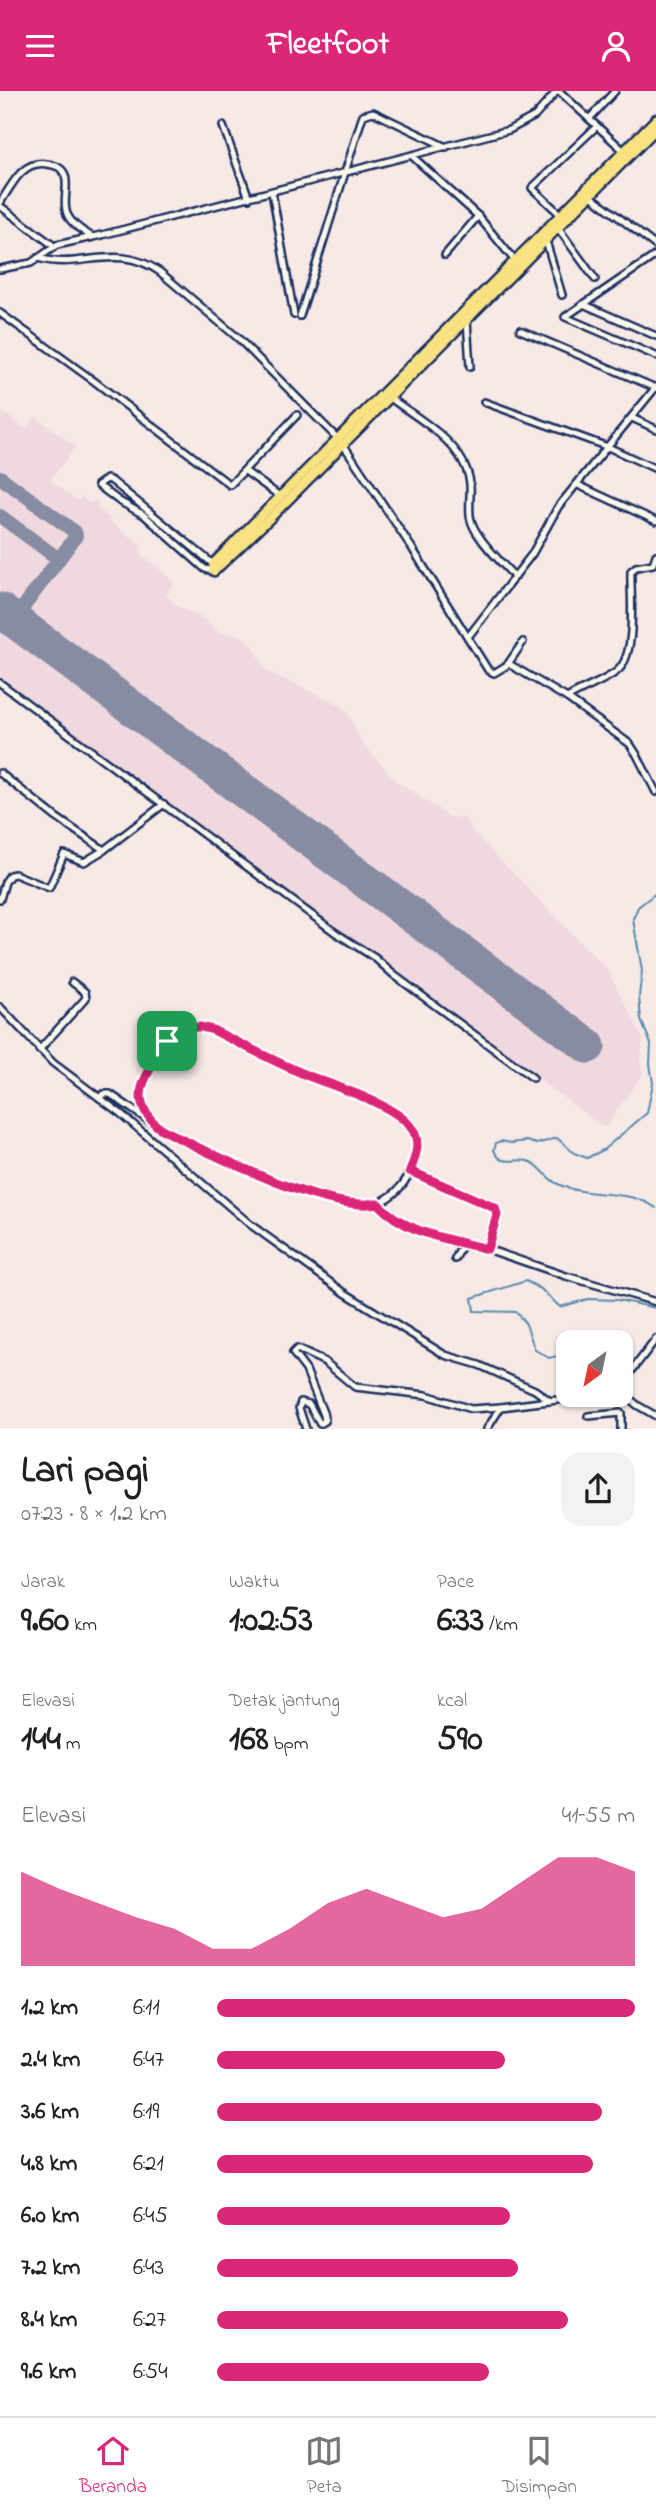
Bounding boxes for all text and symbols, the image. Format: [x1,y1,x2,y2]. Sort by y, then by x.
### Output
text: Fleetfoot [267,22,389,69]
icon: menu [21,27,59,65]
icon: person [597,27,635,65]
pin [137,1011,197,1071]
icon: arrive [148,1022,186,1060]
north arrow [556,1330,634,1407]
map controls [556,1330,633,1407]
text: Lari pagi [21,1444,149,1500]
button: share [561,1452,635,1526]
text: 07:23 · 8 × 1.2 km [21,1498,167,1531]
text: Jarak [21,1569,65,1596]
text: Waktu [229,1569,280,1596]
text: Pace [437,1569,474,1596]
text: 9.60 [21,1596,69,1647]
text: 1:02:53 [229,1596,313,1647]
text: 6:33 [437,1596,484,1647]
text: km [69,1612,97,1639]
text: /km [484,1612,518,1639]
text: Elevasi [21,1688,75,1715]
text: Detak jantung [229,1688,340,1715]
text: kcal [437,1688,467,1715]
text: 144 [21,1715,61,1766]
text: 168 [229,1715,269,1766]
text: 590 [437,1715,483,1766]
text: m [61,1731,80,1758]
text: bpm [269,1731,309,1758]
text: Elevasi [21,1800,86,1833]
text: 41–55 m [562,1800,635,1833]
text: 1.2 km [21,1992,78,2025]
text: 6:11 [133,1992,160,2025]
text: 2.4 km [21,2044,80,2077]
text: 6:47 [133,2044,164,2077]
text: 3.6 km [21,2096,79,2129]
text: 6:19 [133,2096,159,2129]
text: 4.8 km [21,2148,77,2181]
text: 6:21 [133,2148,164,2181]
text: 6.0 km [21,2200,79,2233]
text: 6:45 [133,2200,168,2233]
text: 7.2 km [21,2252,80,2285]
text: 6:43 [133,2252,164,2285]
text: 8.4 km [21,2304,77,2337]
text: 6:27 [133,2304,166,2337]
text: 9.6 km [21,2356,76,2389]
text: 6:54 [133,2356,168,2389]
tab: Beranda [79,2432,147,2501]
tab: Peta [305,2432,343,2501]
tab: Disimpan [502,2432,577,2501]

